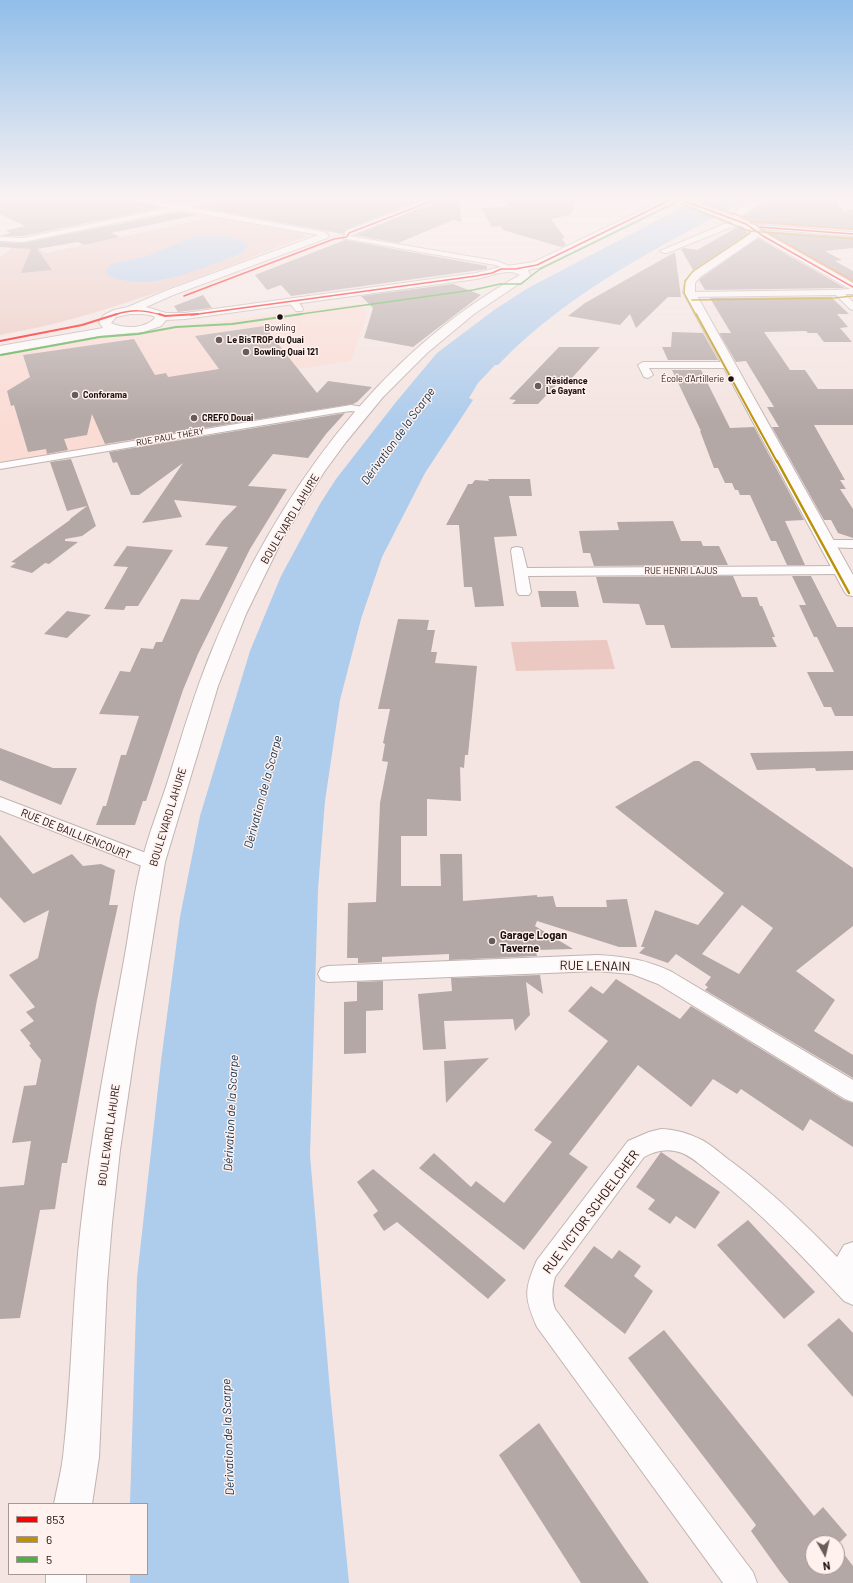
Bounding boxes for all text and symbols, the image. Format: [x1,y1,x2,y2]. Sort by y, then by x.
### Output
marker: Bowling [275,312,285,322]
place label: Bowling [265,323,295,333]
marker: Le BisTROP du Quai [214,335,224,345]
place label: Le BisTROP du Quai [227,335,304,345]
marker: Bowling Quai 121 [241,347,251,357]
place label: Bowling Quai 121 [254,347,318,357]
place label: École d'Artillerie [661,374,724,384]
marker: École d'Artillerie [726,374,736,384]
place label: Résidence Le Gayant [546,376,588,397]
marker: Résidence Le Gayant [533,381,543,391]
water label: Dérivation de la Scarpe [358,385,438,487]
marker: Conforama [70,390,80,400]
place label: Conforama [83,390,127,400]
marker: CREFO Douai [189,413,199,423]
place label: CREFO Douai [202,413,253,423]
street label: RUE PAUL THÉRY [135,426,205,448]
street label: BOULEVARD LAHURE [258,472,322,566]
street label: RUE HENRI LAJUS [644,566,718,576]
water label: Dérivation de la Scarpe [241,734,285,850]
street label: BOULEVARD LAHURE [147,766,189,868]
street label: RUE DE BAILLIENCOURT [19,806,133,862]
place label: Garage Logan Taverne [500,928,567,954]
marker: Garage Logan Taverne [487,936,497,946]
street label: RUE LENAIN [559,958,631,974]
water label: Dérivation de la Scarpe [221,1054,241,1172]
street label: BOULEVARD LAHURE [95,1083,123,1187]
street label: RUE VICTOR SCHOELCHER [539,1147,643,1277]
water label: Dérivation de la Scarpe [219,1378,237,1496]
legend [8,1503,148,1575]
text: 853 [46,1512,65,1526]
text: 6 [46,1532,52,1546]
north arrow [805,1535,845,1575]
text: 5 [46,1552,52,1566]
text: N [822,1559,831,1573]

